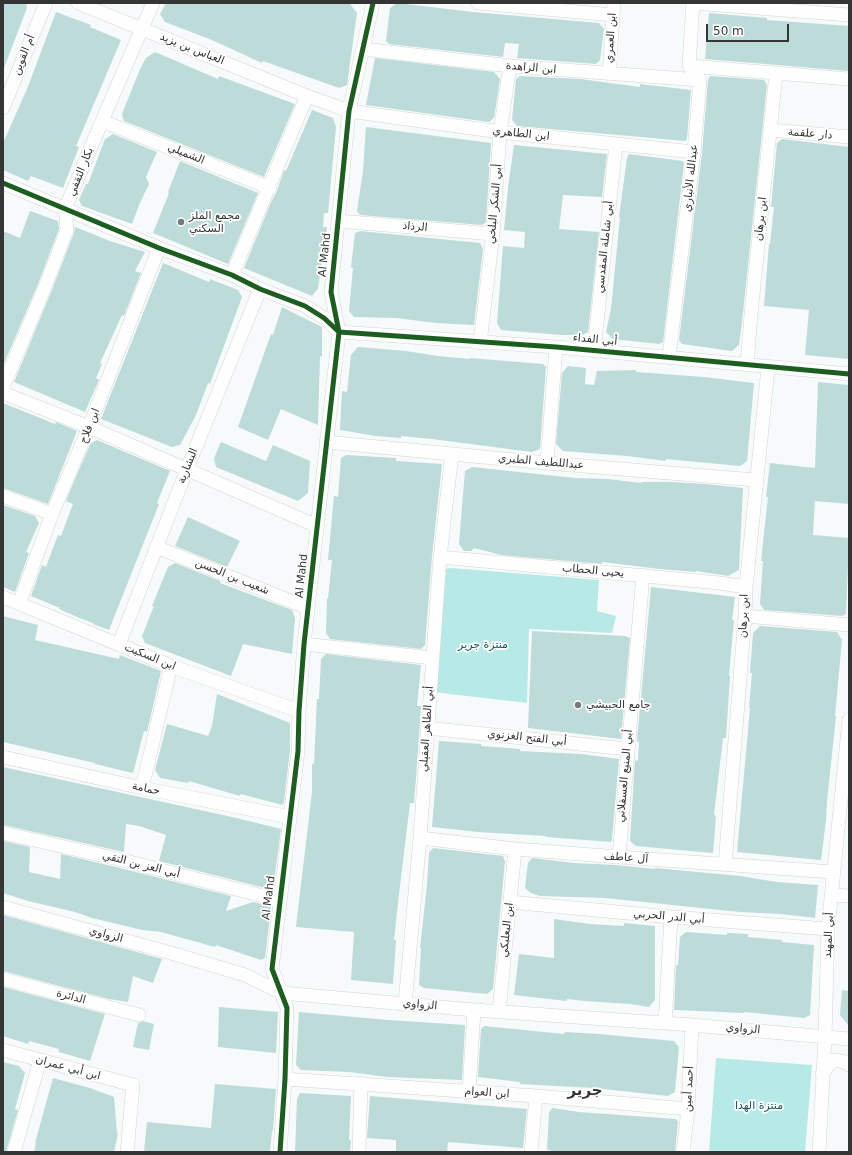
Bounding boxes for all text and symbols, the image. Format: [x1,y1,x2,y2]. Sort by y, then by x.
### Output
street label: ابن العمري [603,12,619,64]
scale bar [708,16,791,42]
text: 50 m [713,24,744,38]
street label: العباس بن يزيد [158,30,226,68]
street label: أم القوين [10,33,38,77]
street label: ابن الزاهدة [505,59,557,77]
street label: ابن الطاهري [492,124,550,144]
street label: دار علقمة [787,125,833,143]
street label: الشميلي [166,141,206,167]
street label: عبدالله الأنباري [681,143,701,213]
street label: بكار الثقفي [65,146,97,198]
street label: أبي الشكر البلخي [485,163,505,245]
street label: ابن برهان [752,196,770,242]
street label: أبي شاملة المقدسي [594,200,616,294]
place label: مجمع الملز السكني [189,209,240,235]
marker: مجمع الملز السكني [176,217,186,227]
street label: الرذاذ [402,219,428,235]
street label: Al Mahd [316,232,334,278]
street label: أبي الفداء [572,331,618,349]
street label: ابن فلاح [77,406,103,446]
street label: البشارية [175,446,201,486]
street label: عبداللطيف الطبري [497,452,585,472]
street label: Al Mahd [293,553,311,599]
street label: شعيب بن الحسن [193,556,271,598]
street label: يحيى الحطاب [561,562,625,580]
street label: ابن برهان [737,594,751,638]
park label: منتزة جرير [458,638,508,652]
street label: ابن السكيت [122,641,178,673]
street label: أبي الطاهر العقيلي [417,685,437,773]
place label: جامع الحبيشي [586,698,651,712]
marker: جامع الحبيشي [573,700,583,710]
street label: أبي الفتح الغزنوي [487,727,567,749]
street label: أبي المنيع العسقلاني [614,729,636,823]
street label: حمامة [131,780,161,798]
street label: أبي العز بن التقي [101,849,181,881]
street label: آل عاطف [603,850,649,866]
street label: Al Mahd [260,875,278,921]
street label: ابن البعلبكي [498,902,516,958]
street label: أبي الدر الحربي [633,907,705,927]
street label: أبي المهند [821,912,837,958]
street label: الزواوي [88,924,124,946]
street label: الدائرة [55,987,87,1007]
street label: الزواوي [402,997,438,1013]
street label: الزواوي [725,1021,761,1037]
street label: ابن أبي عمران [34,1053,102,1083]
street label: أحمد أمين [681,1066,697,1112]
district label: جرير [567,1082,603,1100]
street label: ابن العوام [464,1085,510,1101]
park label: منتزة الهدا [735,1099,783,1113]

